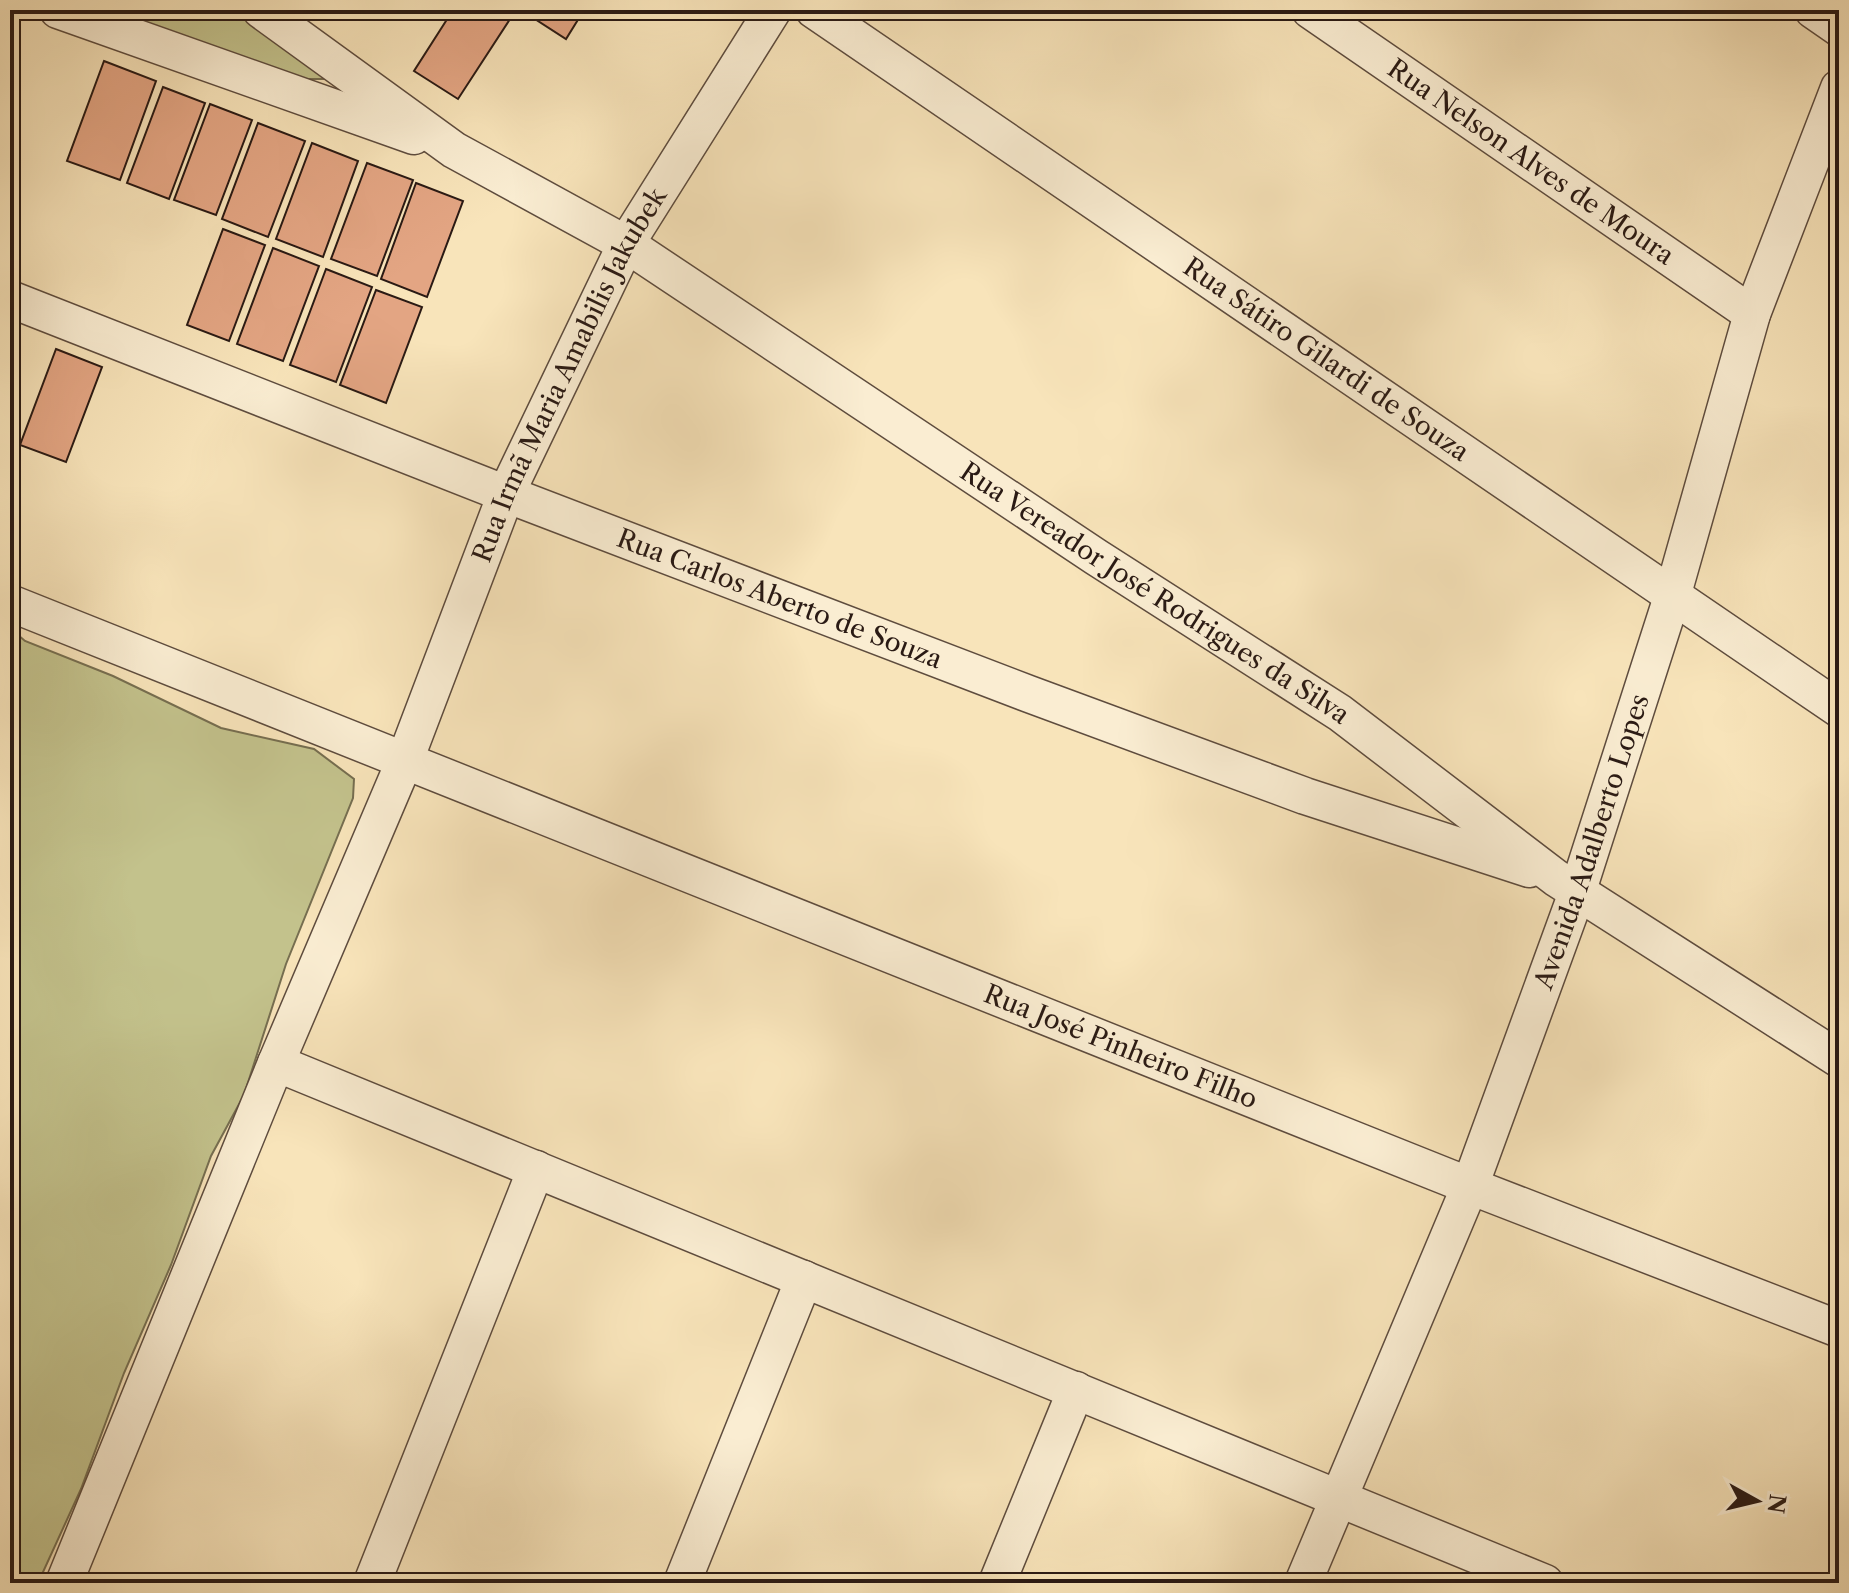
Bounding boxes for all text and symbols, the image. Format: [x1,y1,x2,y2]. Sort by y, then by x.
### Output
street label: Rua Nelson Alves de Moura [1381,52,1680,272]
street label: Rua Irmã Maria Amabilis Jakubek [466,181,674,567]
street label: Rua Sátiro Gilardi de Souza [1177,251,1475,468]
street label: Rua Vereador José Rodrigues da Silva [954,455,1356,731]
street label: Rua Carlos Aberto de Souza [613,522,947,675]
street label: Avenida Adalberto Lopes [1527,690,1656,995]
street label: Rua José Pinheiro Filho [979,978,1262,1115]
north arrow [1717,1461,1797,1541]
text: N [1762,1492,1791,1515]

